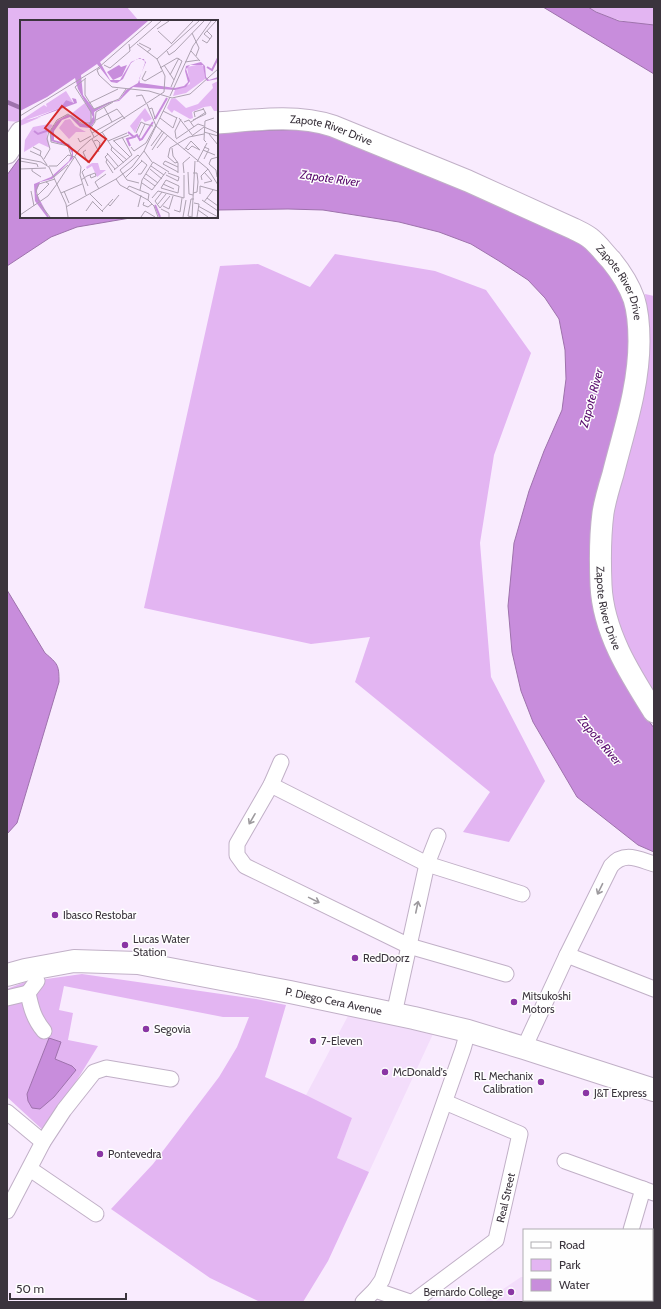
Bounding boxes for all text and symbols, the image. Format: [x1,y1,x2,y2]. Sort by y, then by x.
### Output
inset map [20,20,218,218]
street label: Zapote River Drive [290,112,375,148]
water label: Zapote River [298,166,362,190]
street label: Zapote River Drive [593,241,645,321]
water label: Zapote River [576,366,606,430]
street label: Zapote River Drive [593,566,625,652]
water label: Zapote River [574,711,626,769]
one-way arrow [247,813,255,825]
one-way arrow [595,883,603,895]
one-way arrow [308,896,320,904]
one-way arrow [413,901,421,914]
place label: Ibasco Restobar [63,908,137,922]
marker: Ibasco Restobar [50,910,60,920]
place label: Lucas Water Station [133,932,190,959]
marker: Lucas Water Station [120,940,130,950]
place label: RedDoorz [363,951,410,965]
marker: RedDoorz [350,953,360,963]
street label: P. Diego Cera Avenue [284,984,384,1018]
place label: Mitsukoshi Motors [522,989,571,1016]
marker: Mitsukoshi Motors [509,997,519,1007]
place label: Segovia [154,1022,191,1036]
marker: Segovia [141,1024,151,1034]
place label: 7-Eleven [321,1034,362,1048]
marker: 7-Eleven [308,1036,318,1046]
place label: McDonald's [393,1065,448,1079]
marker: McDonald's [380,1067,390,1077]
place label: RL Mechanix Calibration [474,1069,534,1096]
marker: RL Mechanix Calibration [536,1077,546,1087]
place label: J&T Express [593,1086,647,1100]
marker: J&T Express [581,1088,591,1098]
place label: Pontevedra [108,1147,162,1161]
marker: Pontevedra [95,1149,105,1159]
street label: Real Street [493,1171,518,1224]
legend [523,1229,653,1301]
text: Road [559,1237,585,1252]
text: Park [559,1257,581,1272]
scale bar [10,1275,126,1301]
text: Water [559,1277,590,1292]
text: 50 m [16,1281,44,1296]
place label: Bernardo College [423,1285,503,1299]
marker: Bernardo College [506,1287,516,1297]

